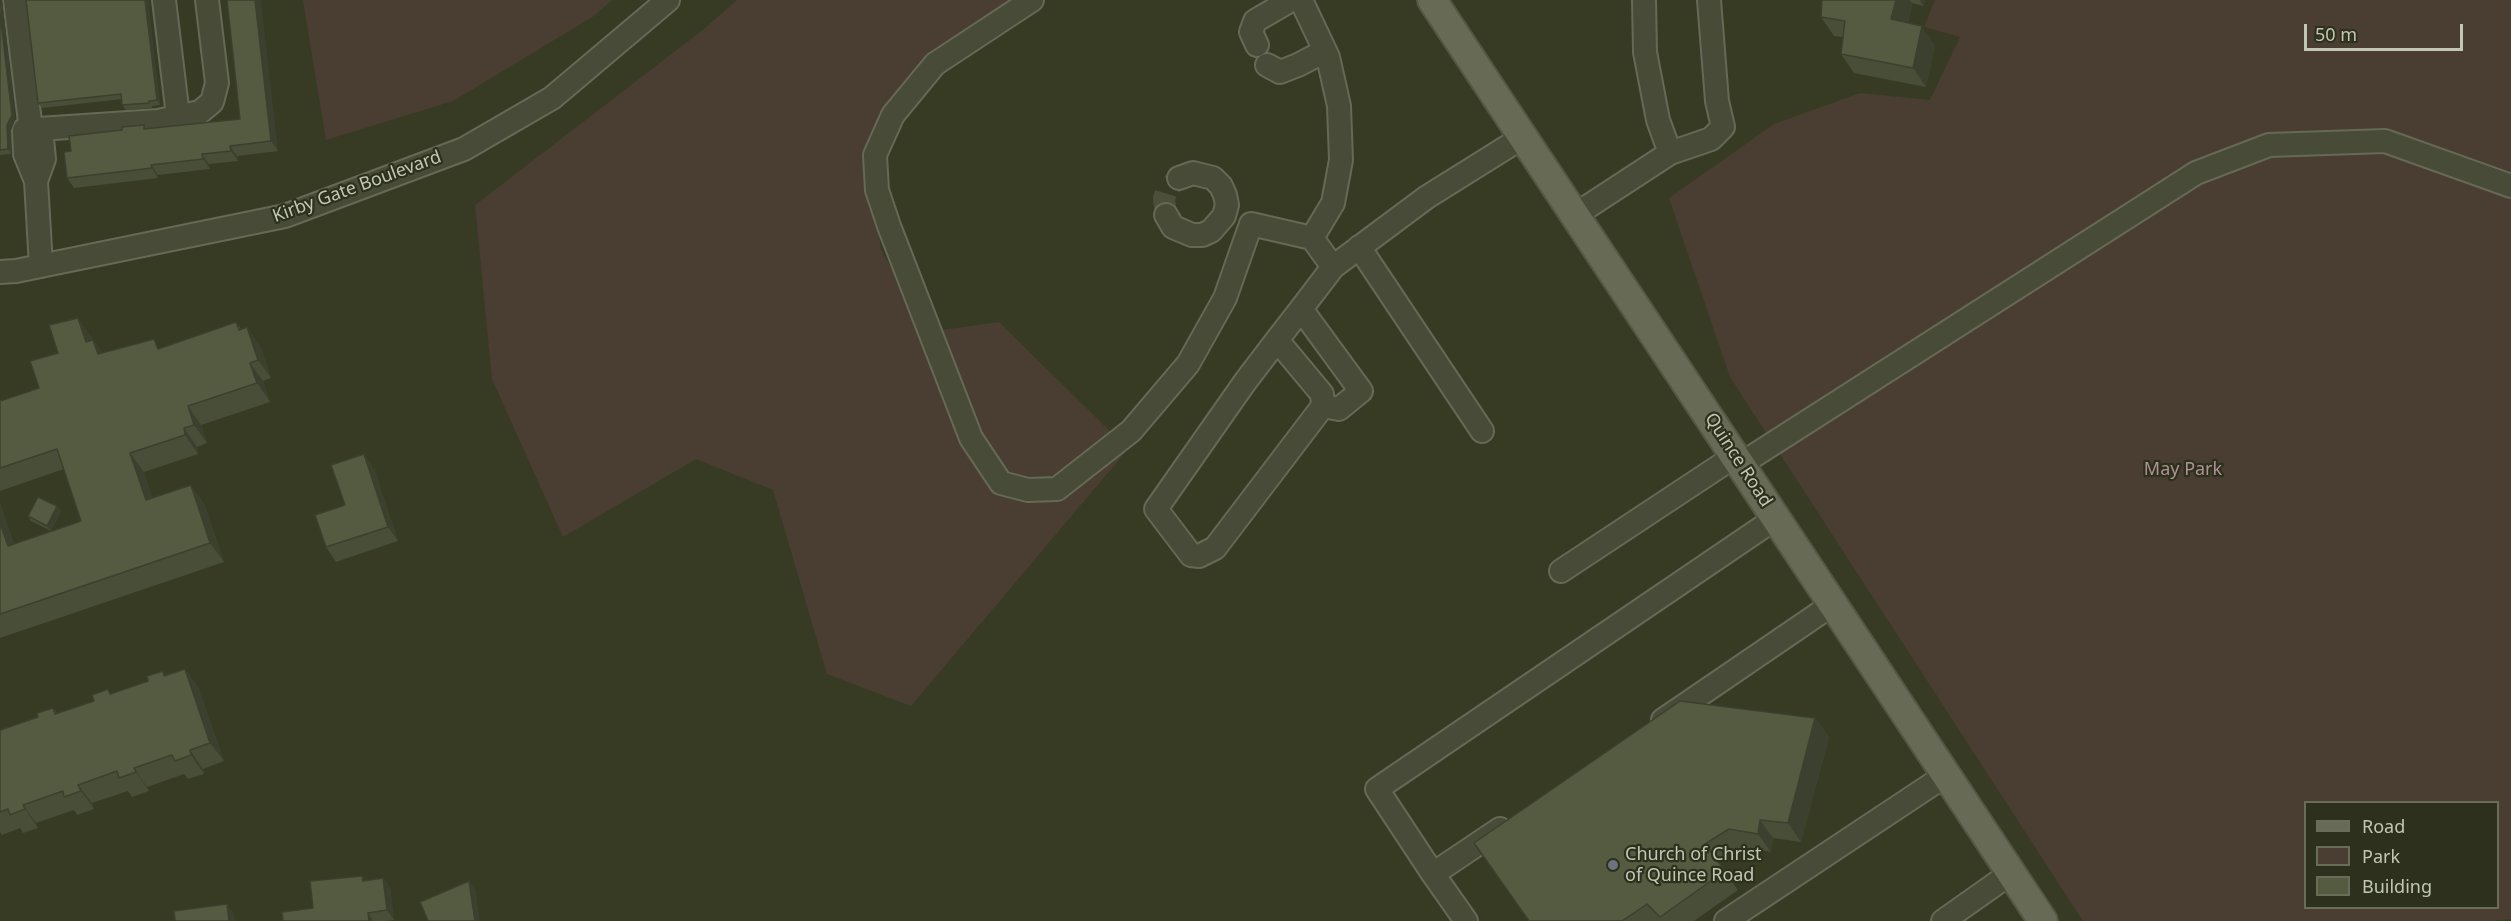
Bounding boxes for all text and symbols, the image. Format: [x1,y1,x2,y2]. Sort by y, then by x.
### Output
scale bar [2307,12,2466,50]
text: 50 m [2315,22,2357,46]
street label: Kirby Gate Boulevard [270,146,444,228]
street label: Quince Road [1700,409,1776,511]
park label: May Park [2144,459,2222,481]
legend [2304,801,2499,909]
text: Road [2362,814,2405,838]
place label: Church of Christ of Quince Road [1625,844,1762,886]
text: Park [2362,844,2400,868]
marker: Church of Christ of Quince Road [1606,858,1620,872]
text: Building [2362,874,2432,898]

